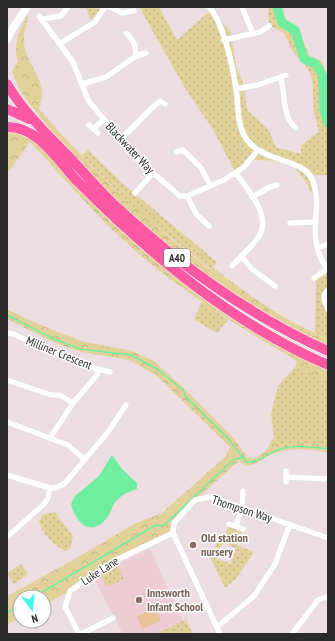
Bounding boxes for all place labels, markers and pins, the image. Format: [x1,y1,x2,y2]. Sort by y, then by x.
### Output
place label: Old station nursery [201,530,248,559]
marker: Old station nursery [188,540,198,550]
place label: Innsworth Infant School [147,585,203,614]
marker: Innsworth Infant School [134,595,144,605]

